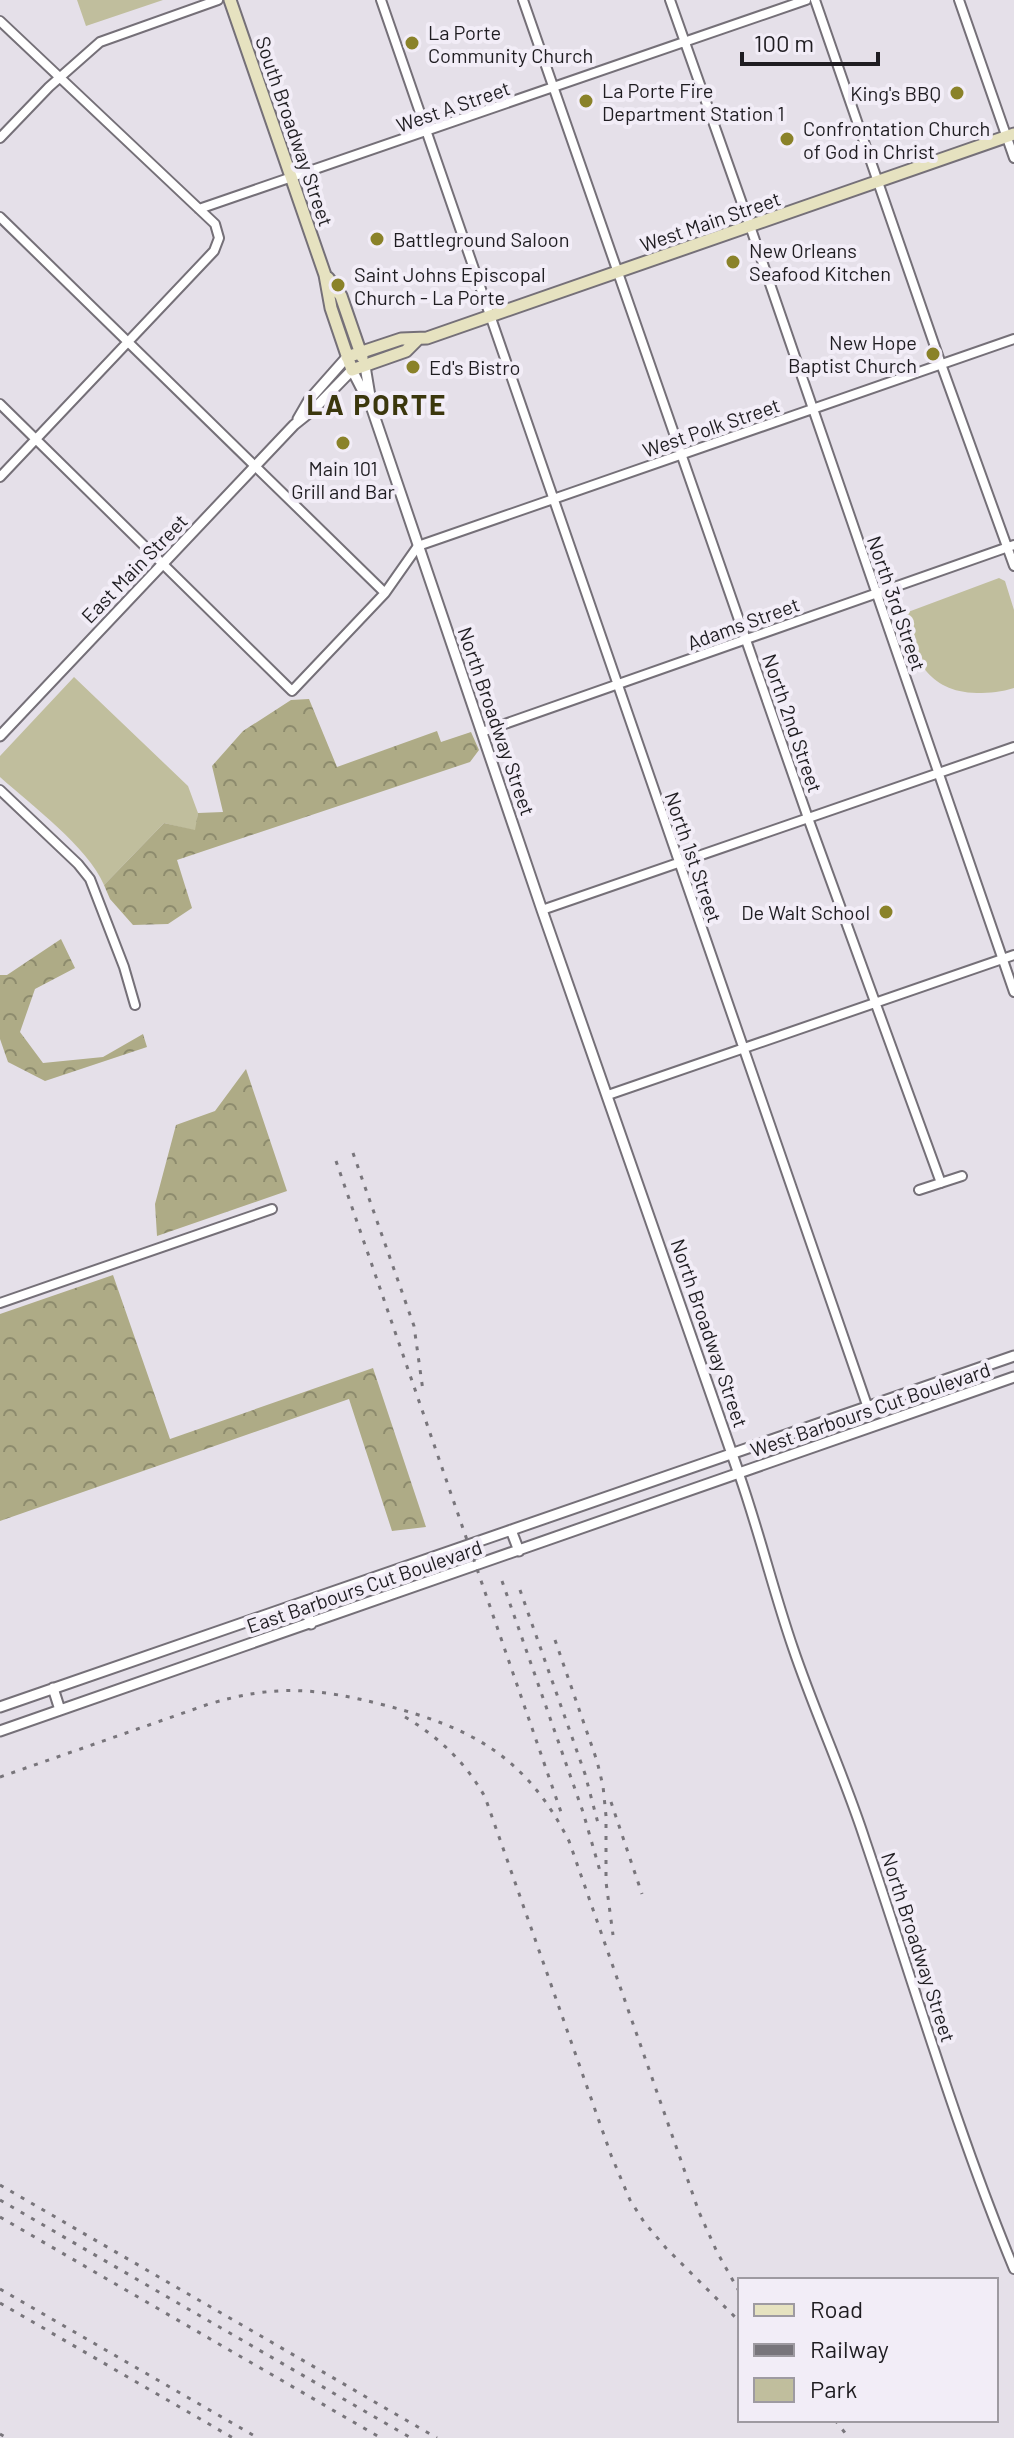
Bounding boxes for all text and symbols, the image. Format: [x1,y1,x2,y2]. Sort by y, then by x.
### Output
scale bar [742,16,878,66]
place label: La Porte Community Church [428,20,593,67]
text: 100 m [754,28,814,57]
street label: South Broadway Street [251,33,339,229]
marker: La Porte Community Church [403,34,421,52]
street label: West A Street [393,75,513,137]
place label: La Porte Fire Department Station 1 [602,78,784,125]
place label: King's BBQ [850,81,941,105]
marker: King's BBQ [948,84,966,102]
marker: La Porte Fire Department Station 1 [577,92,595,110]
place label: Confrontation Church of God in Christ [803,116,990,163]
marker: Confrontation Church of God in Christ [778,130,796,148]
street label: West Main Street [637,186,783,256]
place label: Battleground Saloon [393,227,569,251]
marker: Battleground Saloon [368,230,386,248]
place label: New Orleans Seafood Kitchen [749,238,891,285]
marker: New Orleans Seafood Kitchen [724,253,742,271]
place label: Saint Johns Episcopal Church - La Porte [354,262,546,309]
marker: Saint Johns Episcopal Church - La Porte [329,276,347,294]
place label: New Hope Baptist Church [788,330,917,377]
marker: New Hope Baptist Church [924,345,942,363]
place label: Ed's Bistro [429,355,520,379]
marker: Ed's Bistro [404,358,422,376]
district label: LA PORTE [307,387,447,421]
street label: West Polk Street [639,392,783,462]
marker: Main 101 Grill and Bar [334,434,352,452]
place label: Main 101 Grill and Bar [291,456,395,503]
street label: East Main Street [76,509,192,627]
street label: North 3rd Street [863,532,931,674]
street label: Adams Street [684,592,802,654]
street label: North Broadway Street [453,624,541,818]
street label: North 2nd Street [758,651,828,795]
street label: North 1st Street [660,789,728,925]
place label: De Walt School [741,900,870,924]
marker: De Walt School [877,903,895,921]
street label: North Broadway Street [666,1236,754,1430]
street label: West Barbours Cut Boulevard [747,1357,993,1461]
street label: East Barbours Cut Boulevard [243,1534,485,1638]
street label: North Broadway Street [877,1849,961,2045]
legend [738,2278,998,2422]
text: Road [810,2294,863,2323]
text: Railway [810,2334,889,2363]
text: Park [810,2374,857,2403]

